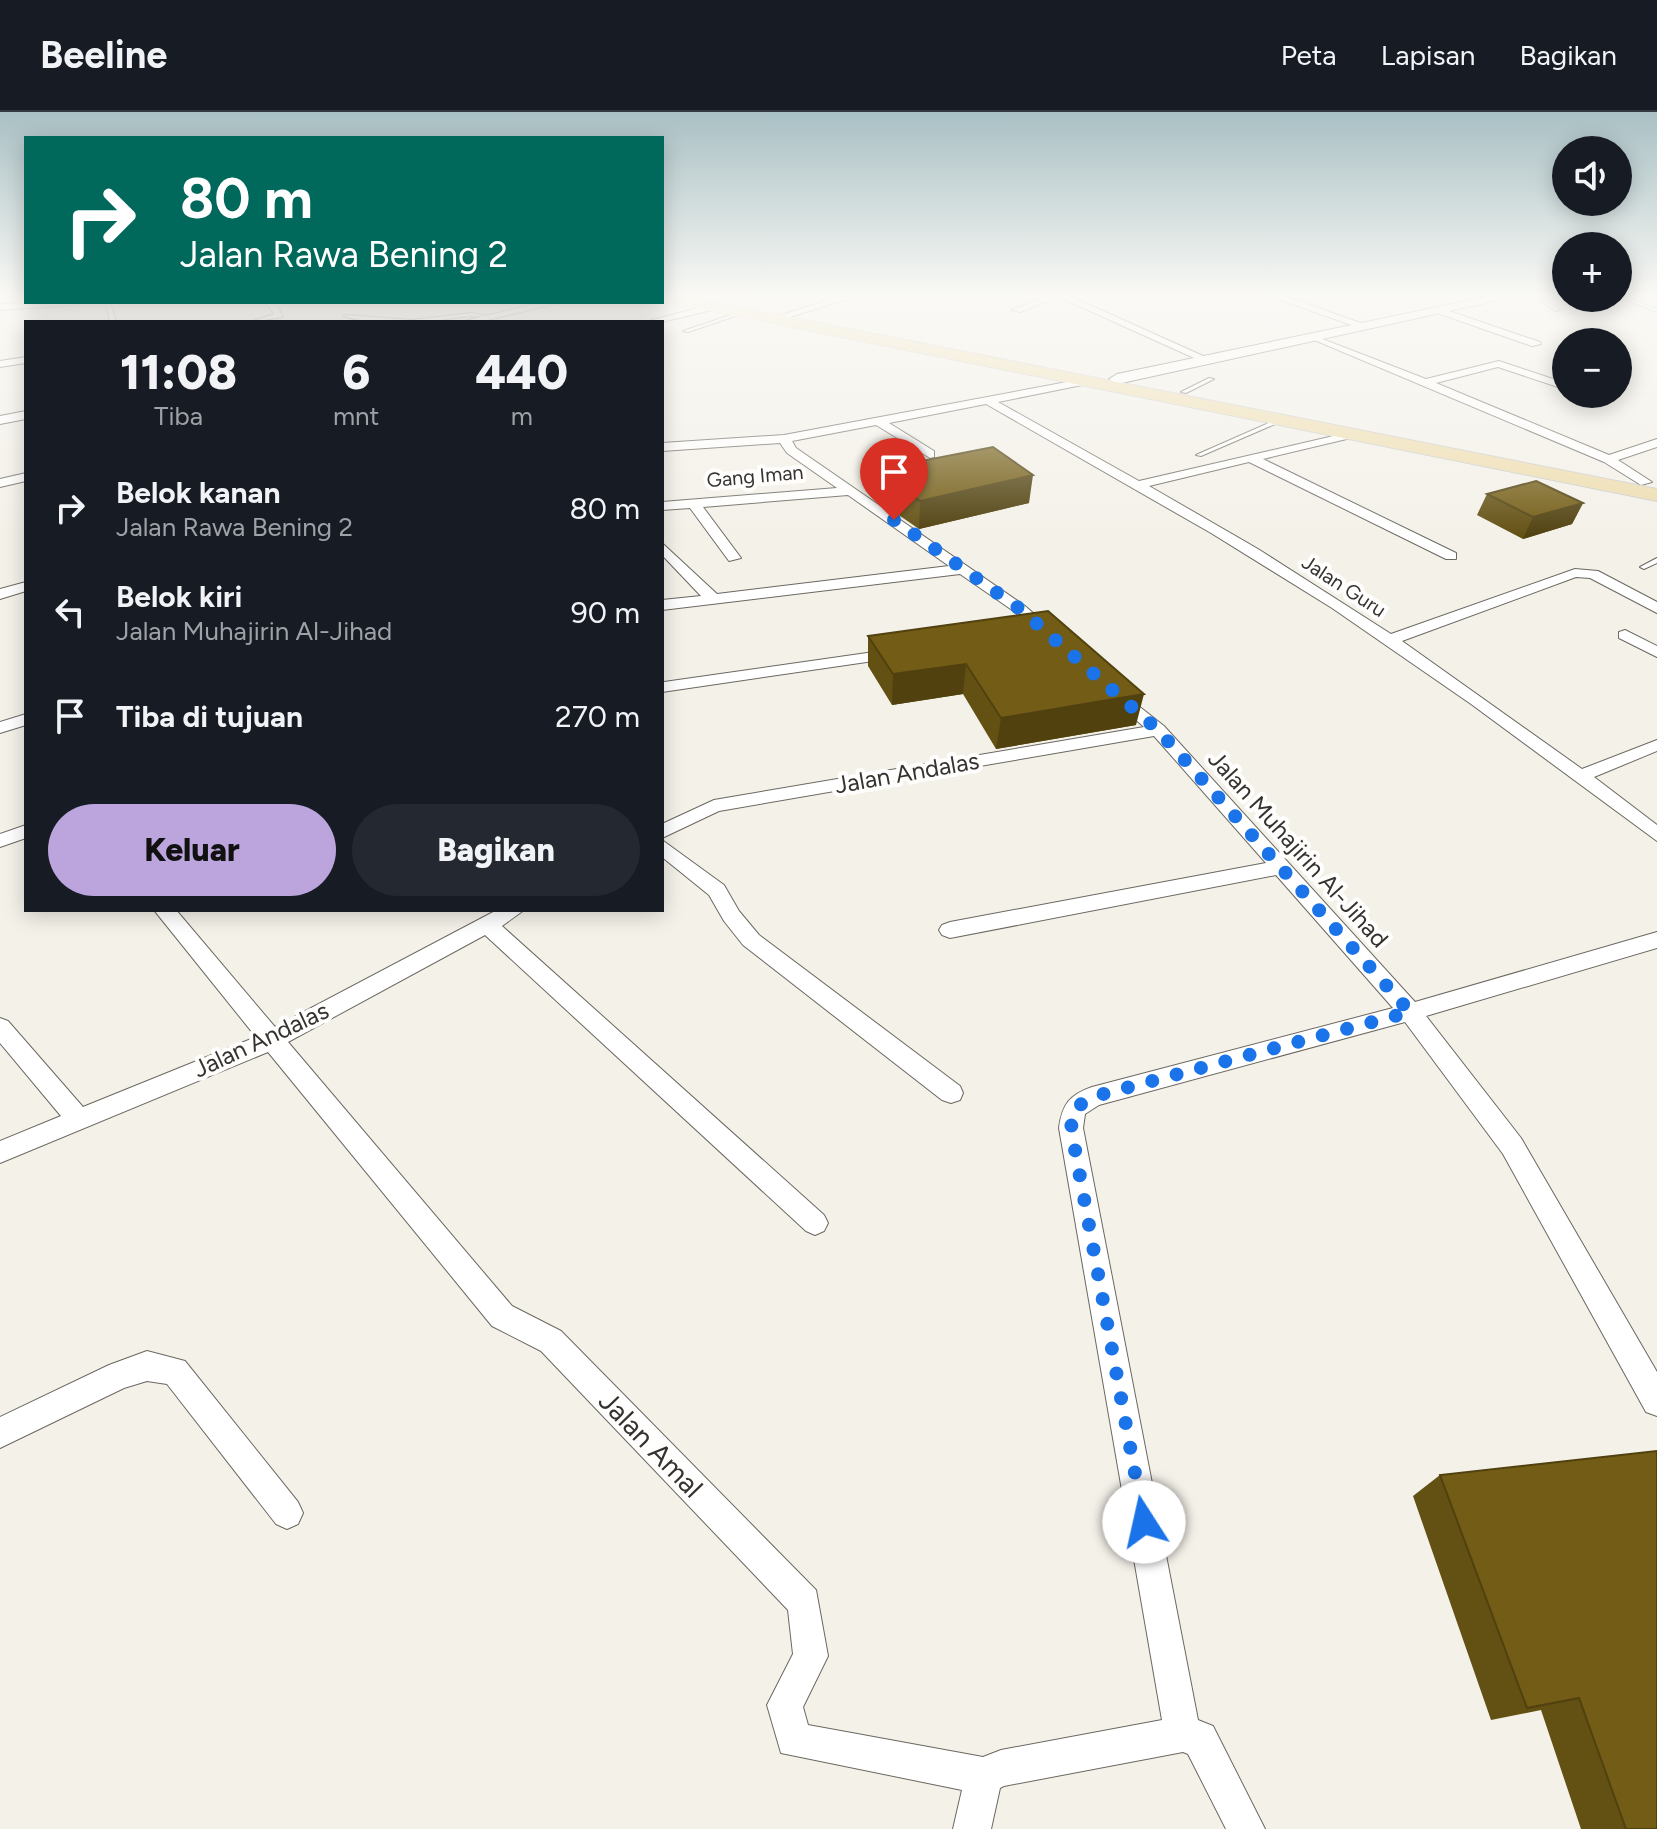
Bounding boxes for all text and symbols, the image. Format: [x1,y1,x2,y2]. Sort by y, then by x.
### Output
text: Beeline [40,32,167,78]
text: Peta [1281,38,1337,72]
text: Lapisan [1381,38,1475,72]
text: Bagikan [1519,38,1617,72]
map controls [1552,136,1632,408]
button: sound [1552,136,1632,216]
text: 80 m [180,165,313,232]
icon: right [48,168,152,272]
button: + [1552,232,1632,312]
text: Jalan Rawa Bening 2 [180,233,508,276]
button: − [1552,328,1632,408]
text: 11:08 [120,343,237,401]
text: 6 [342,343,370,401]
text: 440 [475,343,568,401]
text: Tiba [154,400,203,432]
text: mnt [333,400,379,432]
text: m [511,400,533,432]
pin [860,438,928,520]
icon: arrive [872,450,916,494]
street label: Gang Iman [706,460,804,492]
text: Belok kanan [116,474,281,511]
icon: right [48,486,92,530]
text: 80 m [569,490,640,527]
text: Jalan Rawa Bening 2 [116,511,353,543]
street label: Jalan Guru [1297,550,1391,622]
text: Belok kiri [116,578,242,615]
icon: left [48,590,92,634]
text: 90 m [571,594,640,631]
text: Jalan Muhajirin Al-Jihad [116,615,392,647]
icon: arrive [48,694,92,738]
text: Tiba di tujuan [116,698,303,735]
text: 270 m [555,698,640,735]
street label: Jalan Muhajirin Al-Jihad [1202,744,1394,953]
street label: Jalan Andalas [832,746,981,799]
button: Keluar [48,804,336,896]
button: Bagikan [352,804,640,896]
street label: Jalan Andalas [188,996,333,1084]
street label: Jalan Amal [592,1384,710,1504]
position arrow [1102,1480,1186,1564]

